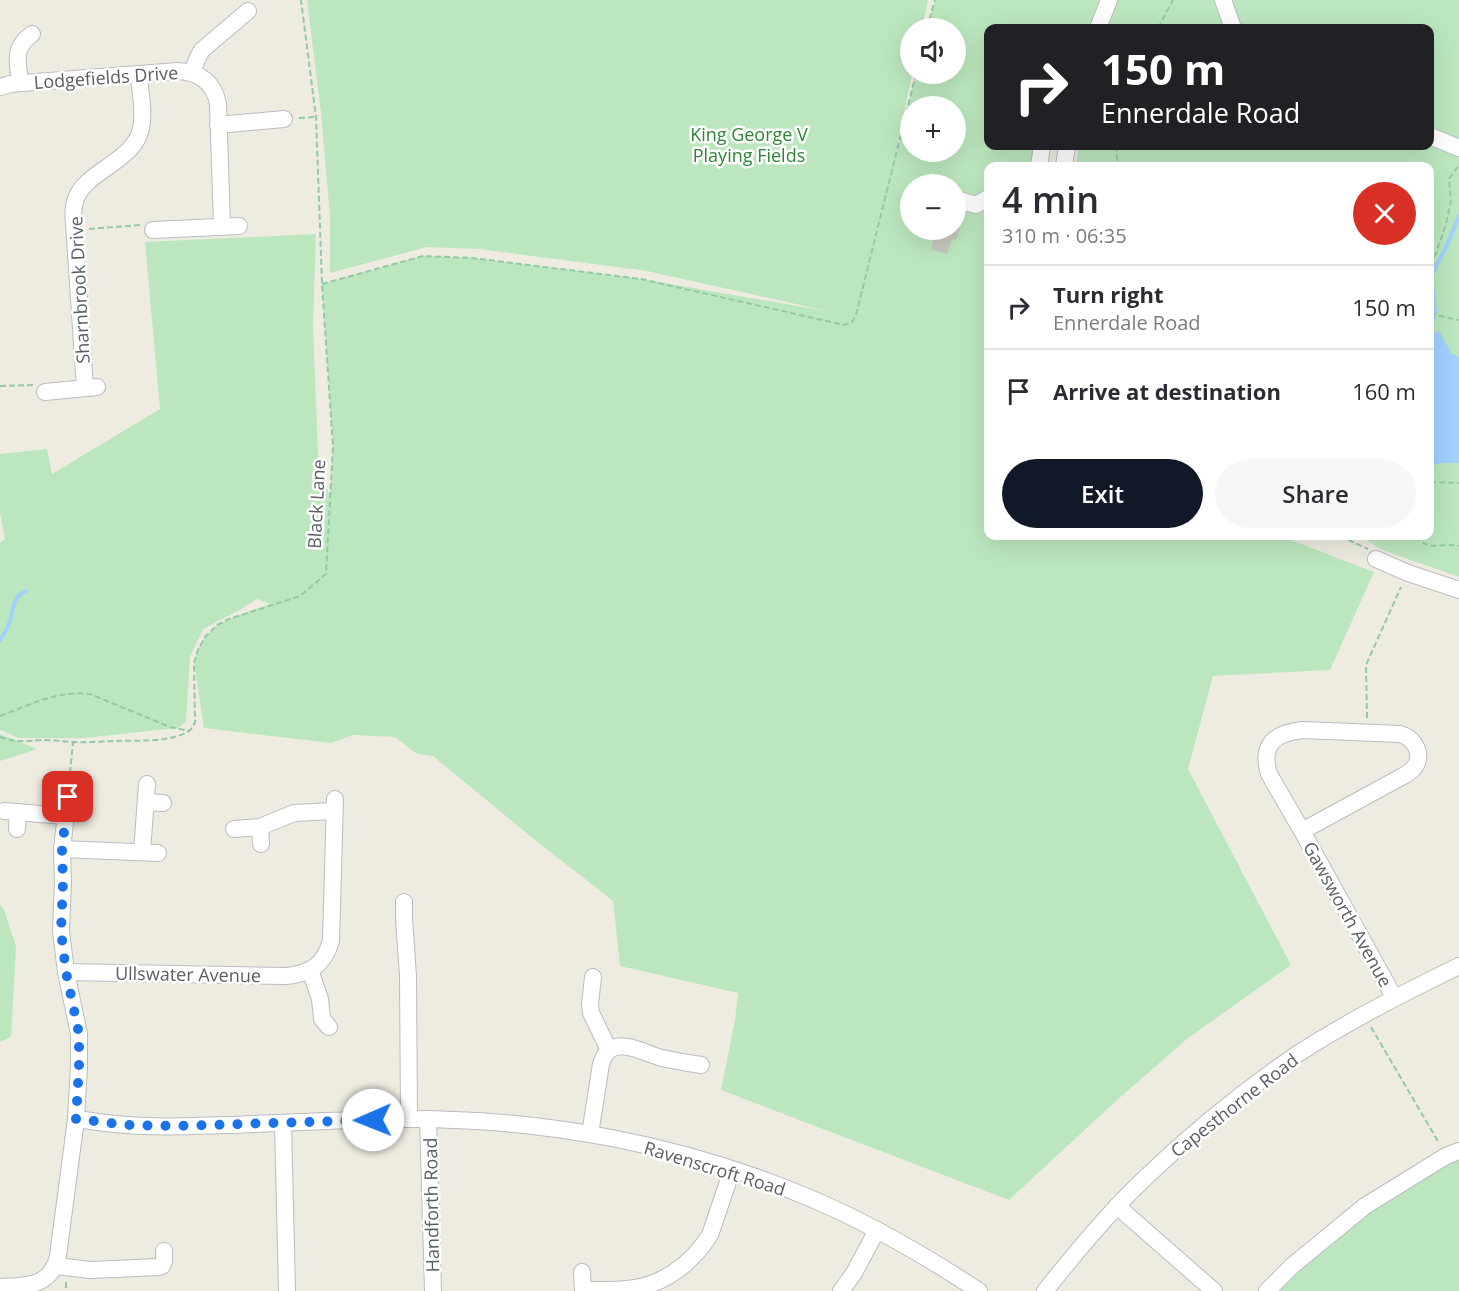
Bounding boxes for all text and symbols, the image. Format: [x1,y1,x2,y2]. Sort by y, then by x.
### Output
map controls [900,18,966,240]
button: sound [900,18,966,84]
text: 150 m [1101,40,1225,97]
icon: right [1002,48,1080,126]
street label: Lodgefields Drive [33,60,179,94]
text: Ennerdale Road [1101,94,1300,131]
button: + [900,96,966,162]
park label: King George V Playing Fields [690,122,808,167]
button: − [900,174,966,240]
text: 4 min [1002,175,1099,224]
button: close [1353,182,1416,245]
street label: Sharnbrook Drive [63,216,95,364]
text: 310 m · 06:35 [1002,222,1127,249]
text: Turn right [1053,279,1164,309]
icon: right [1002,291,1035,324]
text: 150 m [1352,292,1416,322]
text: Ennerdale Road [1053,309,1201,336]
icon: arrive [1002,375,1035,408]
text: Arrive at destination [1053,376,1281,406]
text: 160 m [1352,376,1416,406]
street label: Black Lane [302,459,330,549]
button: Exit [1002,459,1203,528]
button: Share [1215,459,1416,528]
pin [42,771,93,822]
icon: arrive [51,780,84,813]
street label: Gawsworth Avenue [1298,837,1398,991]
street label: Ullswater Avenue [115,961,261,987]
street label: Capesthorne Road [1165,1048,1303,1162]
position arrow [341,1088,405,1152]
street label: Ravenscroft Road [641,1135,789,1201]
street label: Handforth Road [418,1137,444,1273]

